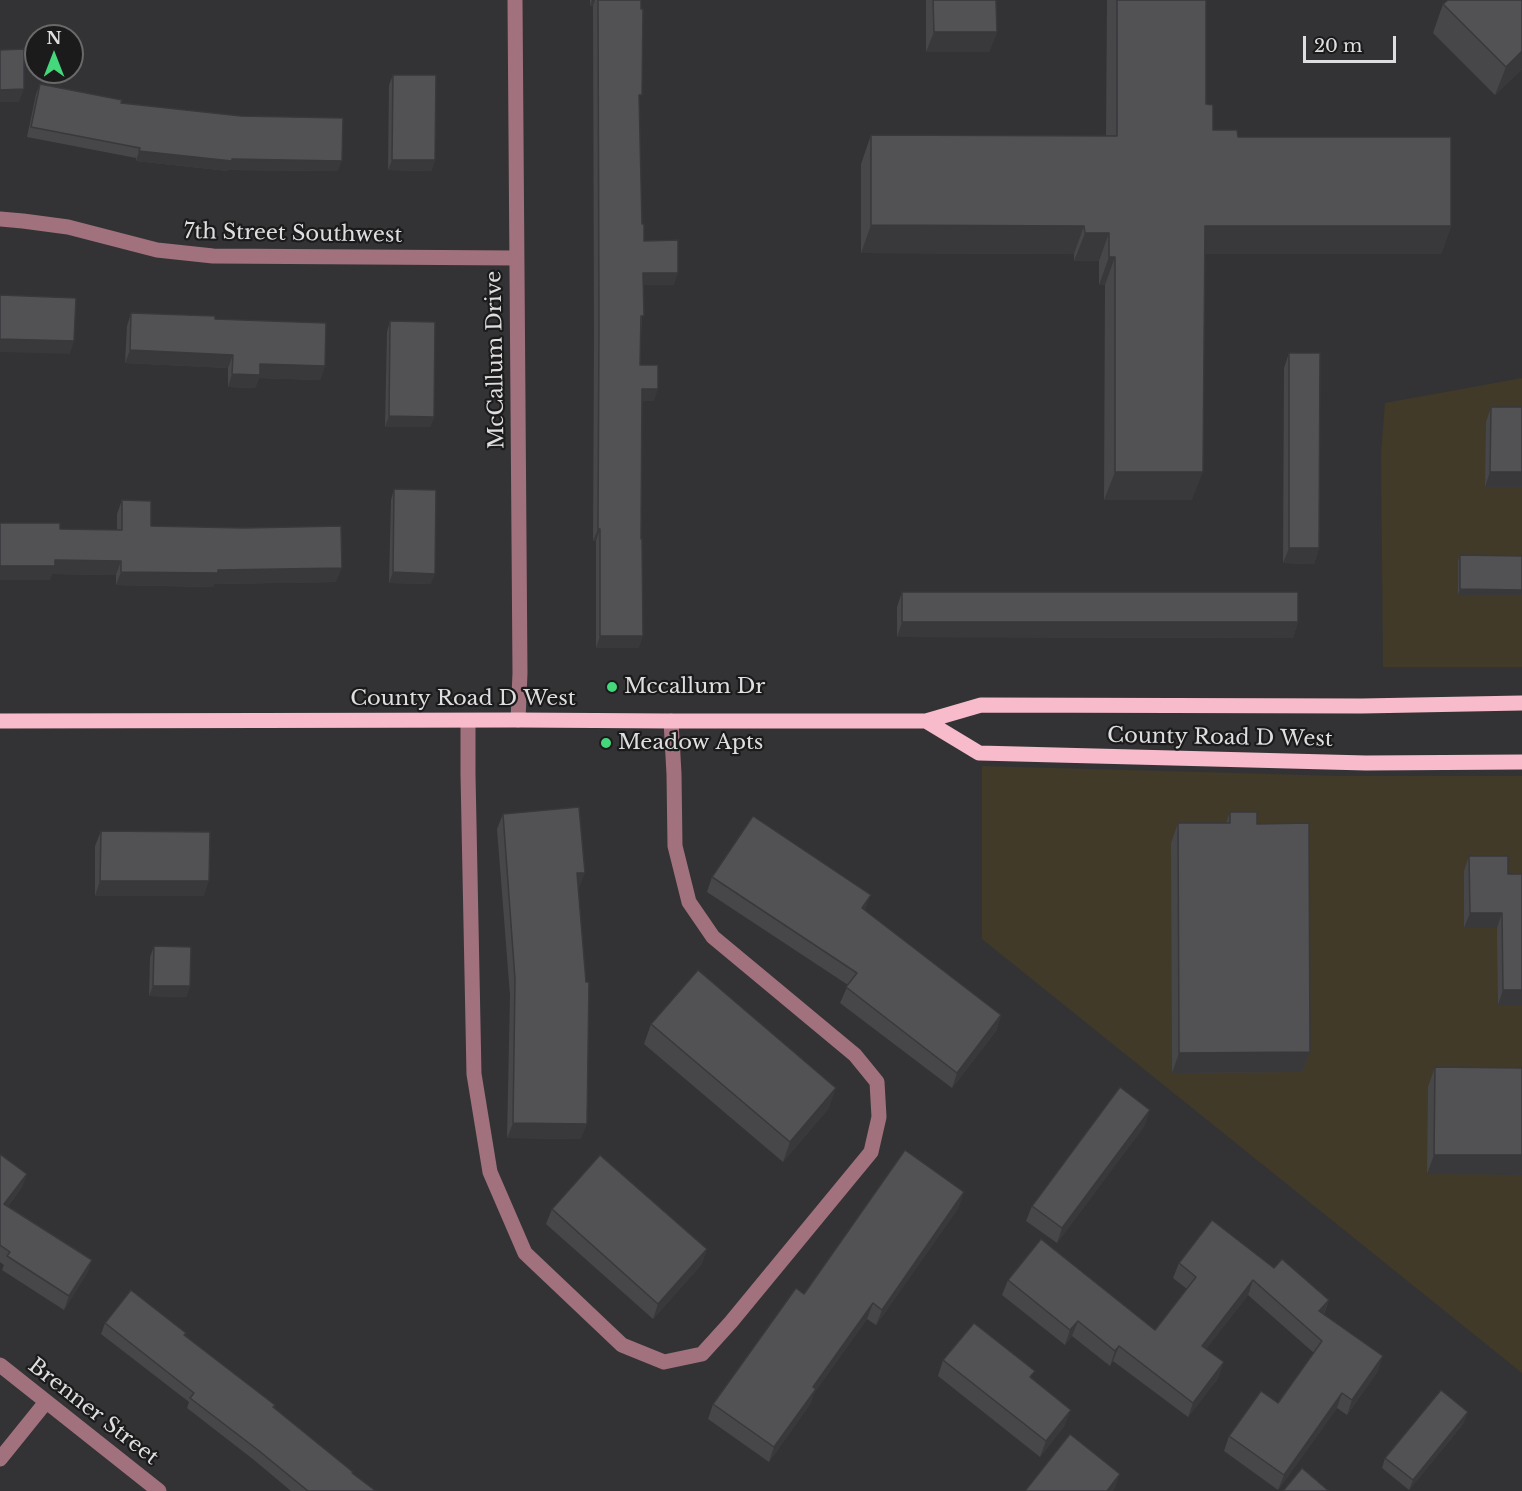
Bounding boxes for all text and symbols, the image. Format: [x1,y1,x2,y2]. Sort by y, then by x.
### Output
north arrow [24,24,84,84]
scale bar [1306,24,1399,62]
text: N [46,28,62,48]
text: 20 m [1314,35,1362,57]
street label: 7th Street Southwest [184,219,402,249]
street label: McCallum Drive [482,271,510,449]
place label: Mccallum Dr [624,674,765,700]
marker: Mccallum Dr [605,680,619,694]
street label: County Road D West [350,686,576,712]
street label: County Road D West [1107,723,1333,753]
place label: Meadow Apts [618,730,763,756]
marker: Meadow Apts [599,736,613,750]
street label: Brenner Street [23,1353,163,1471]

